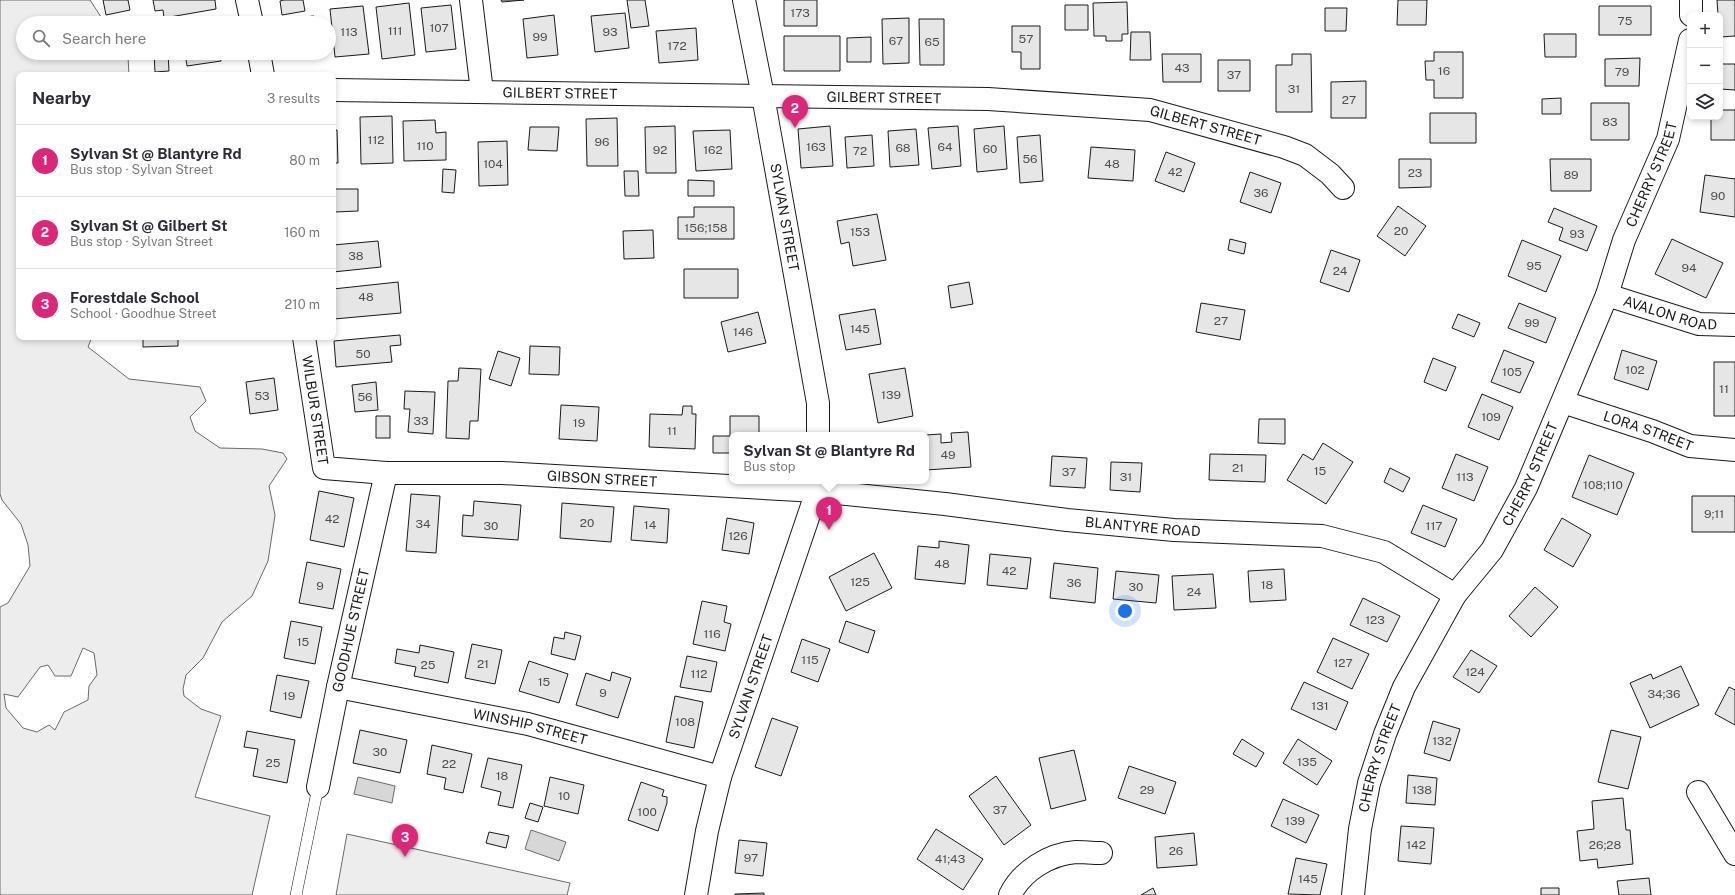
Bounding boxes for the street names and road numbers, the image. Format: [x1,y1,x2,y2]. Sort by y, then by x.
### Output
street label: GILBERT STREET [503,84,617,102]
street label: GILBERT STREET [827,89,941,106]
street label: GILBERT STREET [1148,102,1263,148]
street label: CHERRY STREET [1623,120,1680,229]
street label: SYLVAN STREET [767,162,802,272]
street label: AVALON ROAD [1621,293,1717,332]
street label: WILBUR STREET [299,354,331,466]
street label: LORA STREET [1601,408,1695,454]
street label: CHERRY STREET [1499,420,1561,529]
street label: GIBSON STREET [547,468,658,490]
street label: BLANTYRE ROAD [1084,514,1201,539]
street label: GOODHUE STREET [329,567,372,694]
street label: SYLVAN STREET [726,632,776,741]
street label: CHERRY STREET [1355,702,1404,814]
street label: WINSHIP STREET [471,705,589,748]

